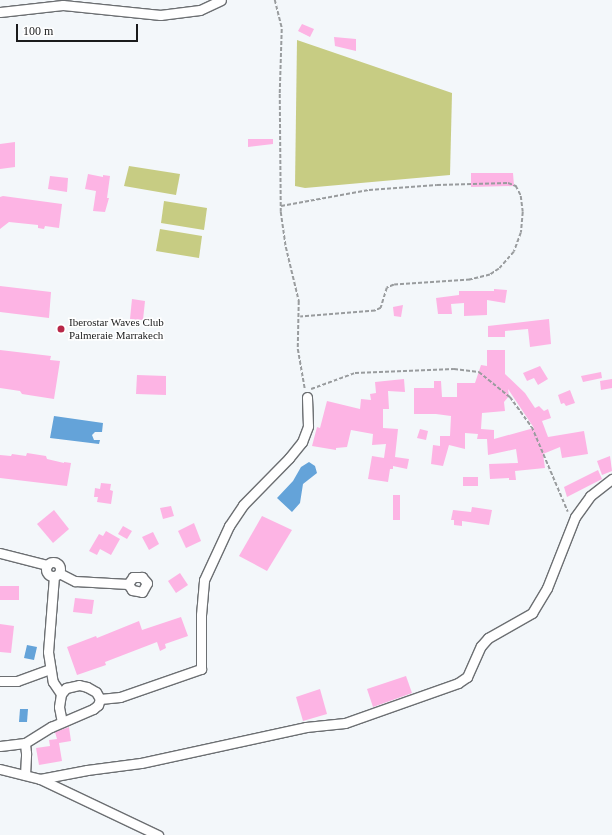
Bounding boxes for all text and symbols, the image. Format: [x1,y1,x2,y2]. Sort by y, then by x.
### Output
scale bar [18,16,140,42]
text: 100 m [23,24,53,38]
place label: Iberostar Waves Club Palmeraie Marrakech [69,316,164,342]
marker: Iberostar Waves Club Palmeraie Marrakech [56,324,66,334]

